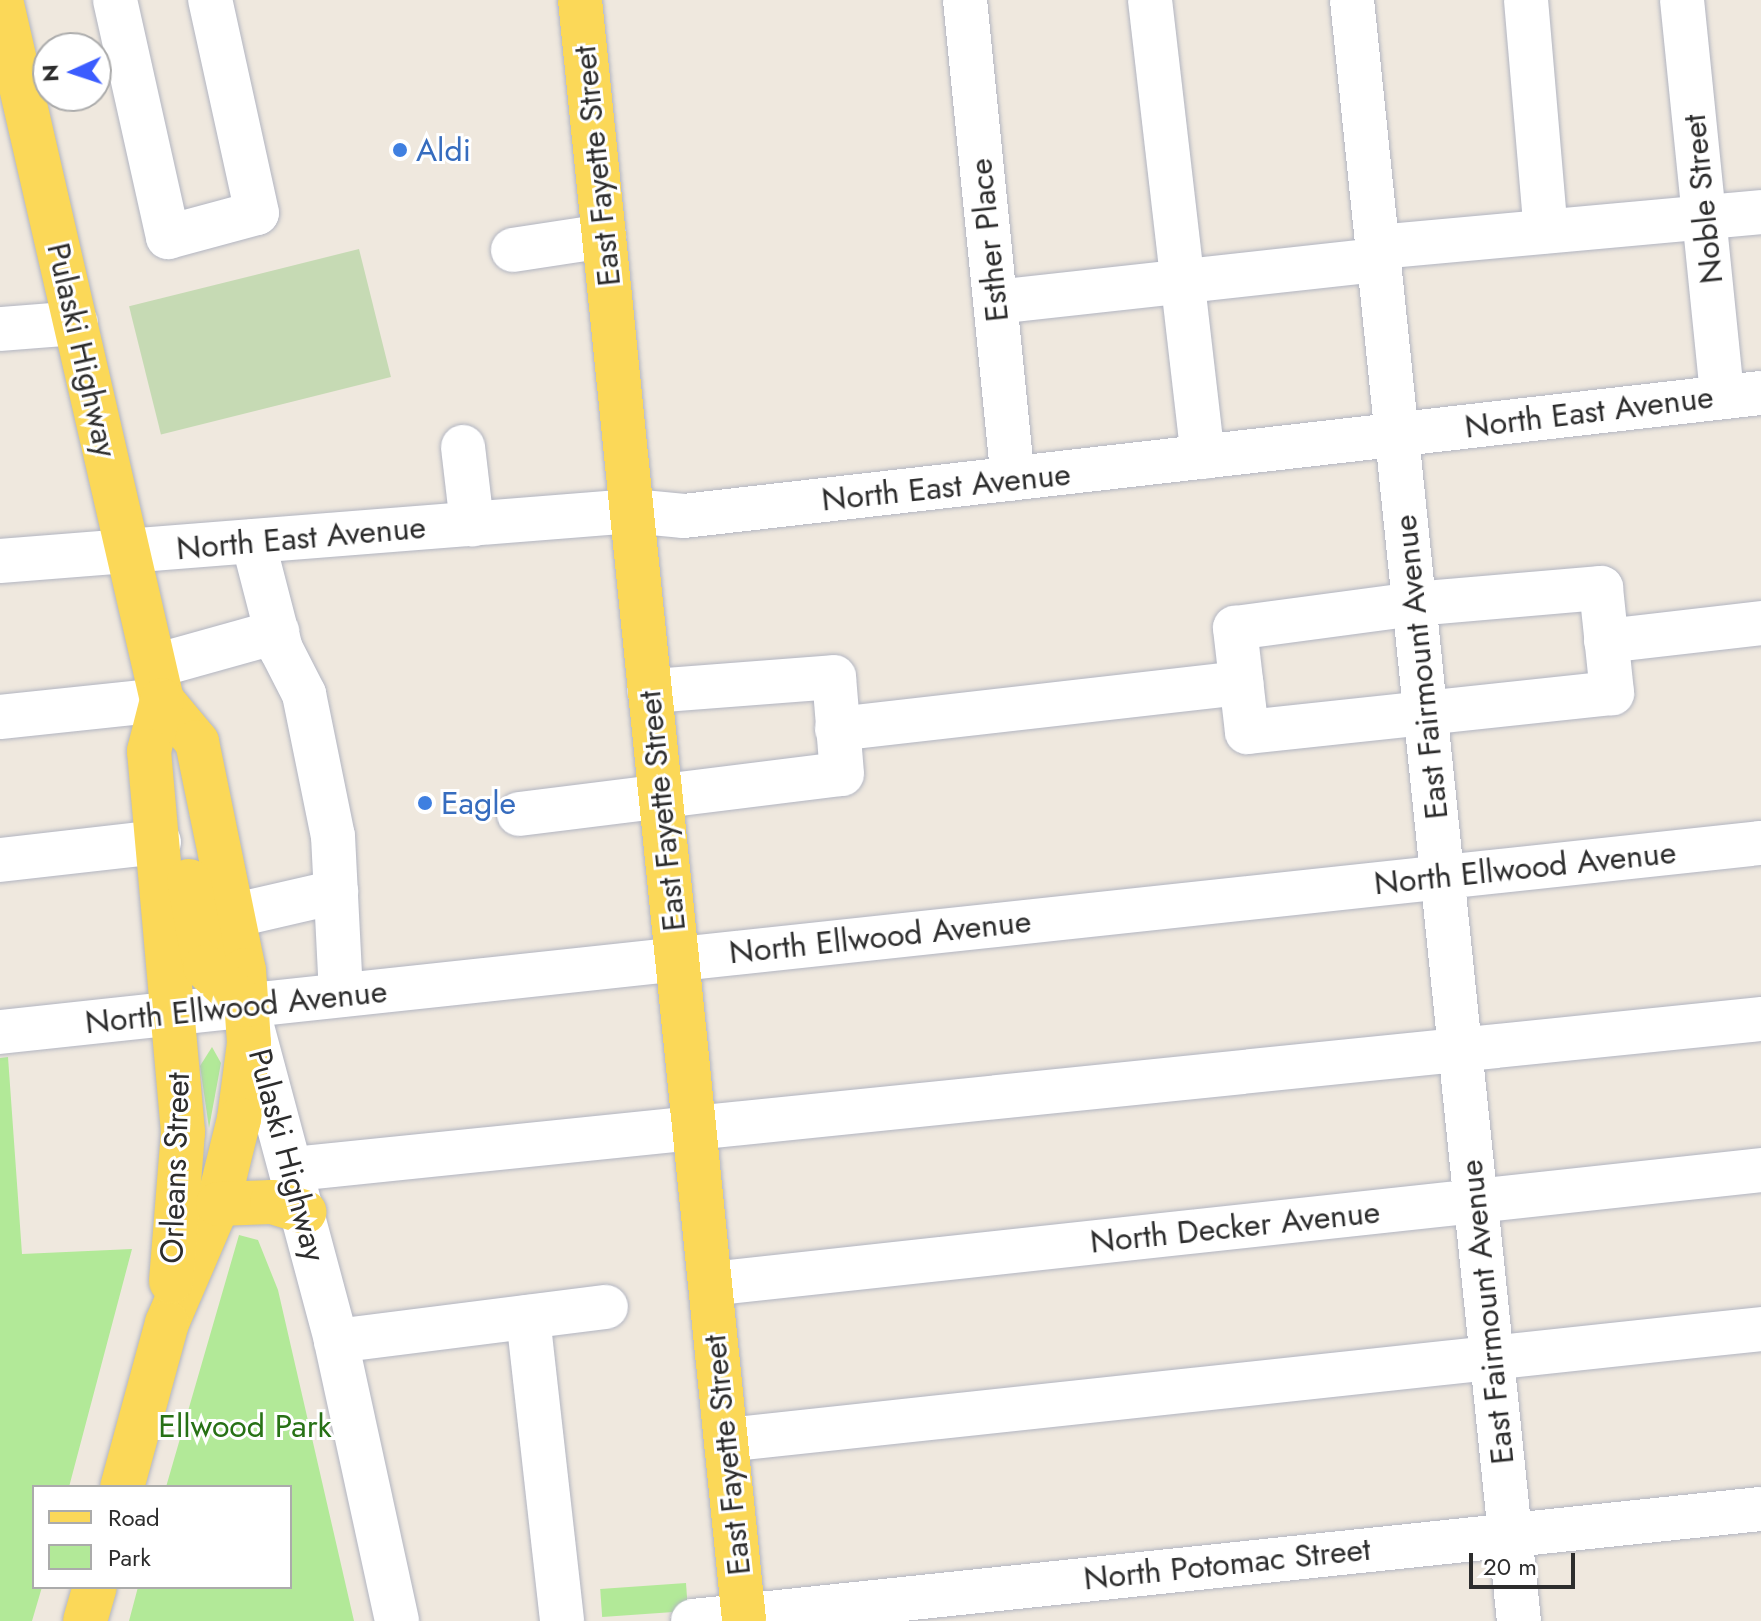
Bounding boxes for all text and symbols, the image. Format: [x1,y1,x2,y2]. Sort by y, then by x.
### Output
north arrow [32,32,112,112]
street label: East Fayette Street [565,44,629,288]
text: N [34,64,66,83]
street label: Noble Street [1675,112,1731,286]
place label: Aldi [416,131,471,169]
marker: Aldi [391,141,409,159]
street label: Esther Place [961,156,1017,324]
street label: Pulaski Highway [39,239,125,461]
street label: North East Avenue [1463,378,1715,446]
street label: North East Avenue [820,455,1072,519]
street label: North East Avenue [175,508,427,568]
street label: East Fairmount Avenue [1386,513,1456,821]
street label: East Fayette Street [630,689,694,933]
place label: Eagle [441,784,516,822]
marker: Eagle [416,794,434,812]
street label: North Ellwood Avenue [1372,833,1678,903]
street label: North Ellwood Avenue [727,902,1033,972]
street label: North Ellwood Avenue [83,972,389,1042]
street label: Pulaski Highway [240,1045,334,1265]
street label: Orleans Street [152,1072,198,1264]
street label: East Fairmount Avenue [1452,1158,1522,1466]
street label: North Decker Avenue [1088,1193,1382,1261]
street label: East Fayette Street [695,1333,759,1577]
park label: Ellwood Park [158,1407,332,1445]
legend [32,1485,292,1589]
text: Road [108,1500,160,1535]
street label: North Potomac Street [1082,1530,1372,1598]
scale bar [1473,1537,1579,1587]
text: Park [108,1540,151,1575]
text: 20 m [1483,1549,1537,1584]

